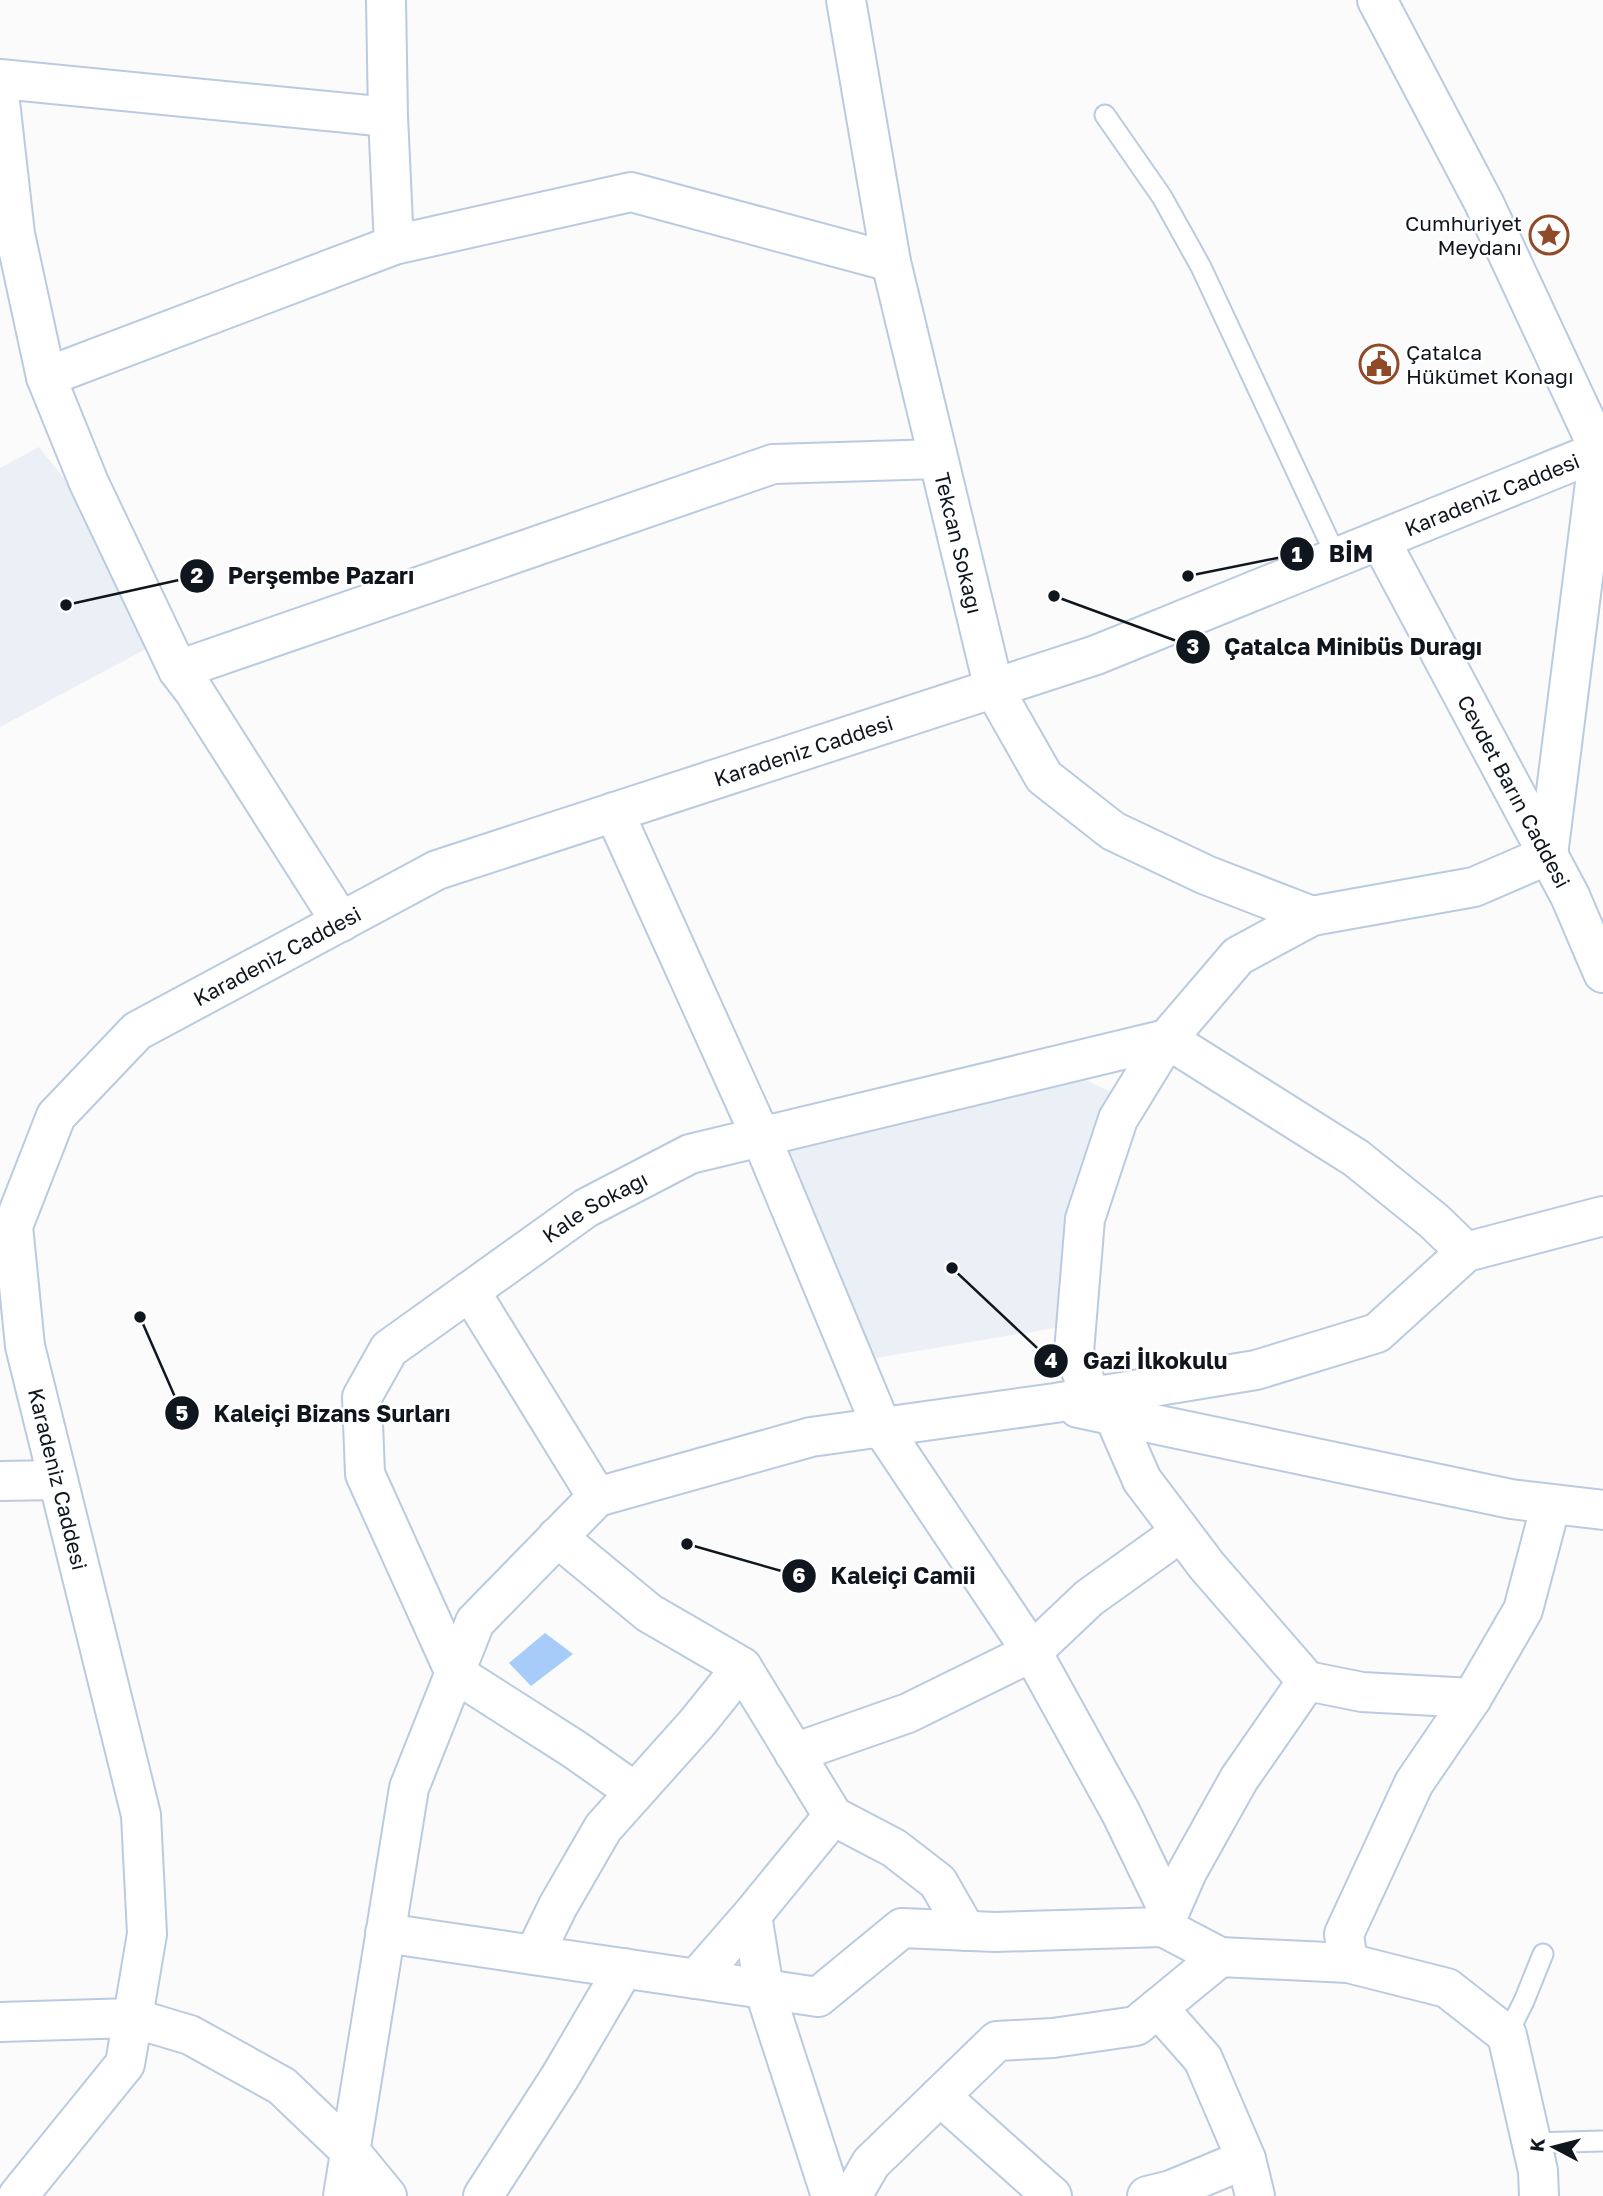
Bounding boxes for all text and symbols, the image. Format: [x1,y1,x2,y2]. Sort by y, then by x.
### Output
place label: Cumhuriyet Meydanı [1405,210,1522,260]
place icon: Cumhuriyet Meydanı [1528,214,1570,256]
place label: Çatalca Hükümet Konağı [1406,339,1574,389]
public building icon: Çatalca Hükümet Konağı [1358,343,1400,385]
street label: Karadeniz Caddesi [1400,447,1583,542]
street label: Tekcan Sokağı [929,470,988,616]
callout: BİM [1279,532,1387,576]
text: BİM [1329,539,1373,567]
text: 1 [1292,541,1303,567]
callout: Perşembe Pazarı [179,554,429,598]
text: Perşembe Pazarı [228,561,414,589]
text: 2 [191,562,204,588]
callout: Çatalca Minibüs Durağı [1175,625,1497,669]
text: Çatalca Minibüs Durağı [1224,632,1482,660]
text: 3 [1187,633,1199,659]
street label: Cevdet Barın Caddesi [1452,690,1576,892]
street label: Karadeniz Caddesi [711,709,896,792]
street label: Karadeniz Caddesi [189,900,365,1011]
street label: Kale Sokağı [537,1165,652,1248]
callout: Gazi İlkokulu [1034,1339,1242,1383]
text: Gazi İlkokulu [1083,1346,1227,1374]
text: 4 [1044,1347,1058,1373]
street label: Karadeniz Caddesi [23,1385,93,1573]
callout: Kaleiçi Bizans Surları [165,1391,465,1435]
text: Kaleiçi Bizans Surları [213,1399,451,1427]
text: 5 [176,1400,189,1426]
callout: Kaleiçi Camii [782,1554,990,1598]
text: Kaleiçi Camii [831,1561,975,1589]
text: 6 [792,1562,806,1588]
north arrow [1519,2112,1589,2182]
text: K [1524,2136,1549,2153]

